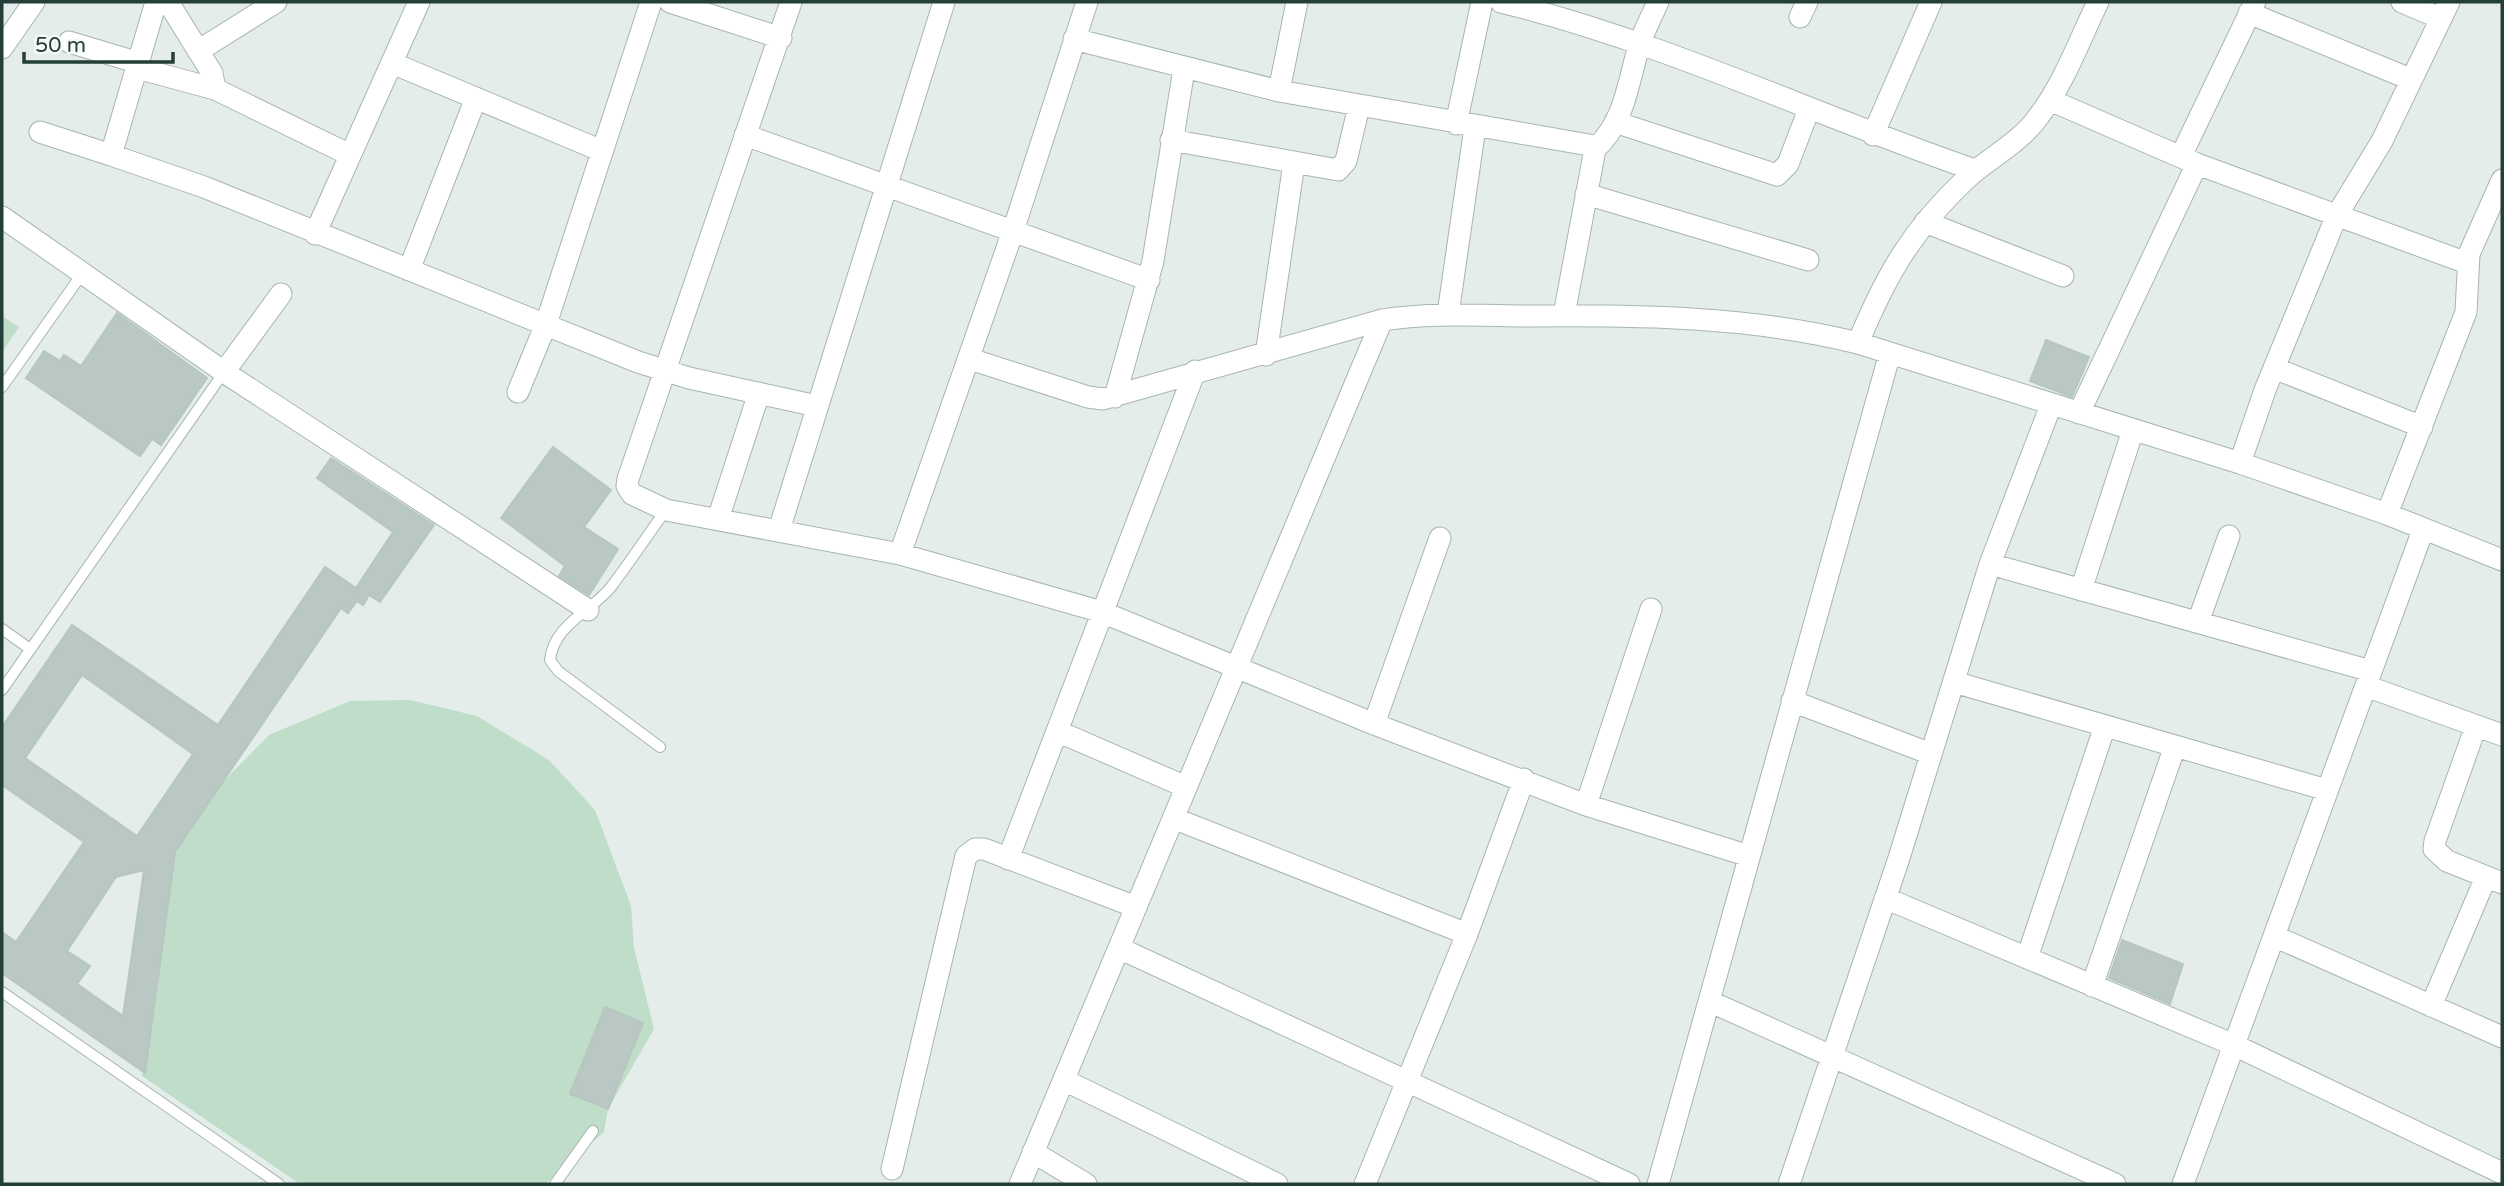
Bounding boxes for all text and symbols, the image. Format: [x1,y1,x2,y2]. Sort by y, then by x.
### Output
scale bar [24,21,173,65]
text: 50 m [35,33,86,58]

